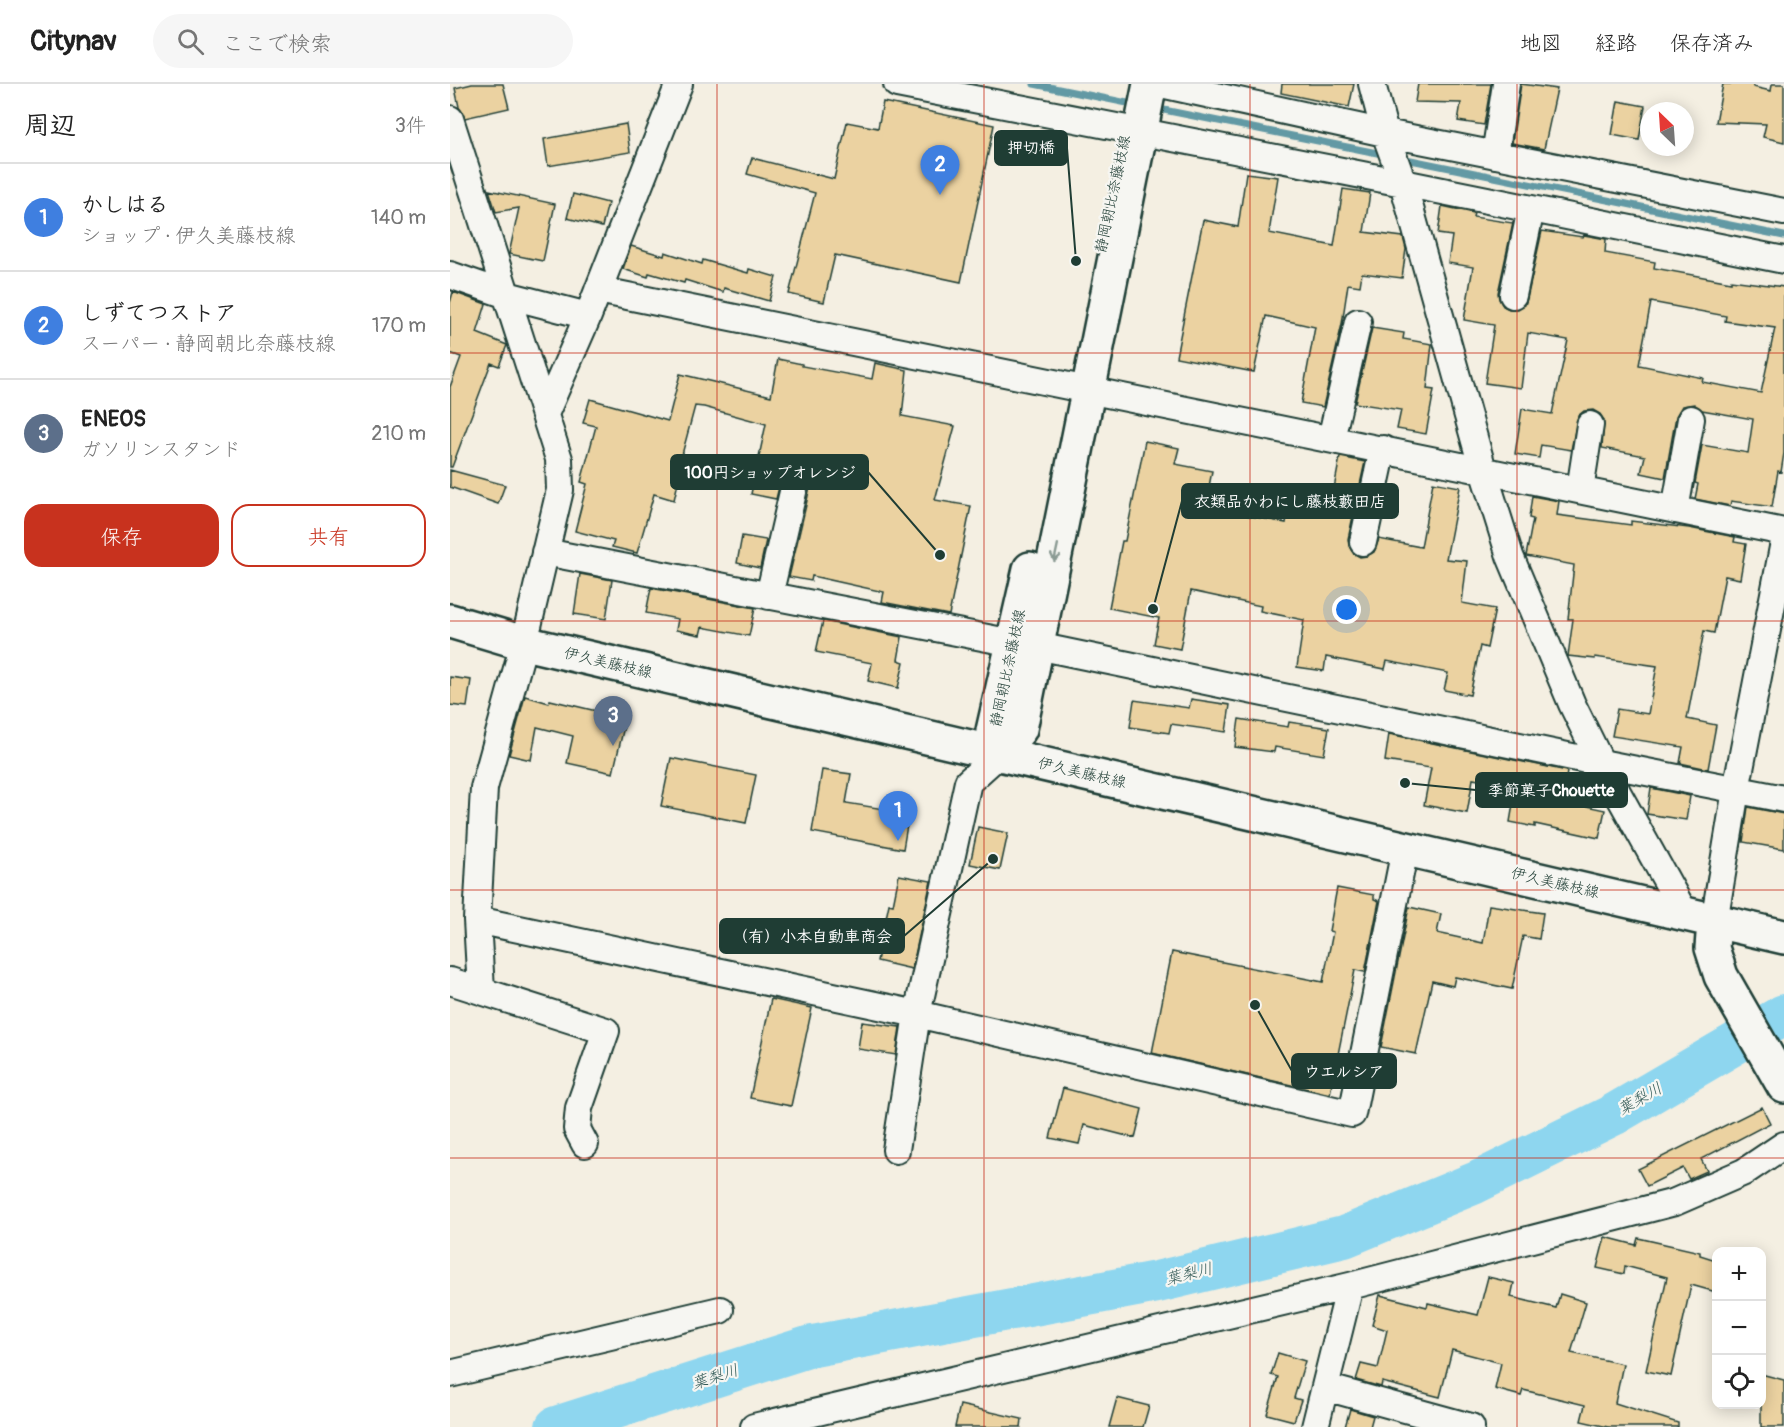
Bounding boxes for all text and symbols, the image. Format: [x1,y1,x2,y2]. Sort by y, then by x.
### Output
search box [153,14,573,68]
text: Citynav [30,24,117,59]
icon: search [174,25,207,58]
text: ここで検索 [222,30,332,58]
text: 地図 [1520,30,1562,57]
text: 経路 [1595,30,1637,57]
text: 保存済み [1670,30,1754,57]
north arrow [1640,102,1694,156]
text: 周辺 [24,110,76,142]
text: 3件 [395,113,426,138]
callout: 押切橋 [995,131,1067,165]
street label: 静岡朝比奈藤枝線 [1091,133,1135,255]
text: 押切橋 [1007,138,1055,158]
pin: 2 [920,146,960,195]
text: かしはる [81,191,169,219]
text: 1 [40,205,47,230]
text: 140 m [371,205,426,230]
text: ショップ · 伊久美藤枝線 [81,223,295,248]
text: しずてつストア [81,299,237,327]
text: 2 [38,313,49,338]
text: 170 m [372,313,426,338]
text: スーパー · 静岡朝比奈藤枝線 [81,331,335,356]
text: ENEOS [81,405,146,433]
text: 3 [38,421,49,446]
text: 210 m [371,421,426,446]
text: ガソリンスタンド [81,437,241,462]
callout: 100円ショップオレンジ [671,455,868,489]
text: 100円ショップオレンジ [685,463,855,483]
callout: 衣類品かわにし藤枝藪田店 [1182,484,1398,518]
text: 衣類品かわにし藤枝藪田店 [1194,492,1386,512]
button: 保存 [24,504,219,567]
button: 共有 [231,504,426,567]
one-way arrow [1050,543,1061,562]
your location [1332,595,1361,624]
street label: 静岡朝比奈藤枝線 [986,607,1030,729]
street label: 伊久美藤枝線 [562,644,654,682]
pin: 3 [594,696,632,746]
street label: 伊久美藤枝線 [1036,754,1128,792]
callout: 季節菓子Chouette [1476,773,1627,807]
text: 季節菓子Chouette [1488,781,1615,801]
pin: 1 [878,792,918,841]
street label: 伊久美藤枝線 [1509,864,1601,902]
callout: （有）小本自動車商会 [720,919,904,953]
text: （有）小本自動車商会 [732,927,892,947]
callout: ウエルシア [1292,1054,1396,1088]
text: ウエルシア [1304,1062,1384,1082]
water label: 葉梨川 [1614,1078,1666,1120]
map controls [1712,1247,1766,1409]
button: + [1712,1247,1766,1301]
water label: 葉梨川 [1163,1258,1215,1290]
button: − [1712,1301,1766,1355]
button: locate [1712,1355,1766,1409]
water label: 葉梨川 [689,1360,741,1394]

